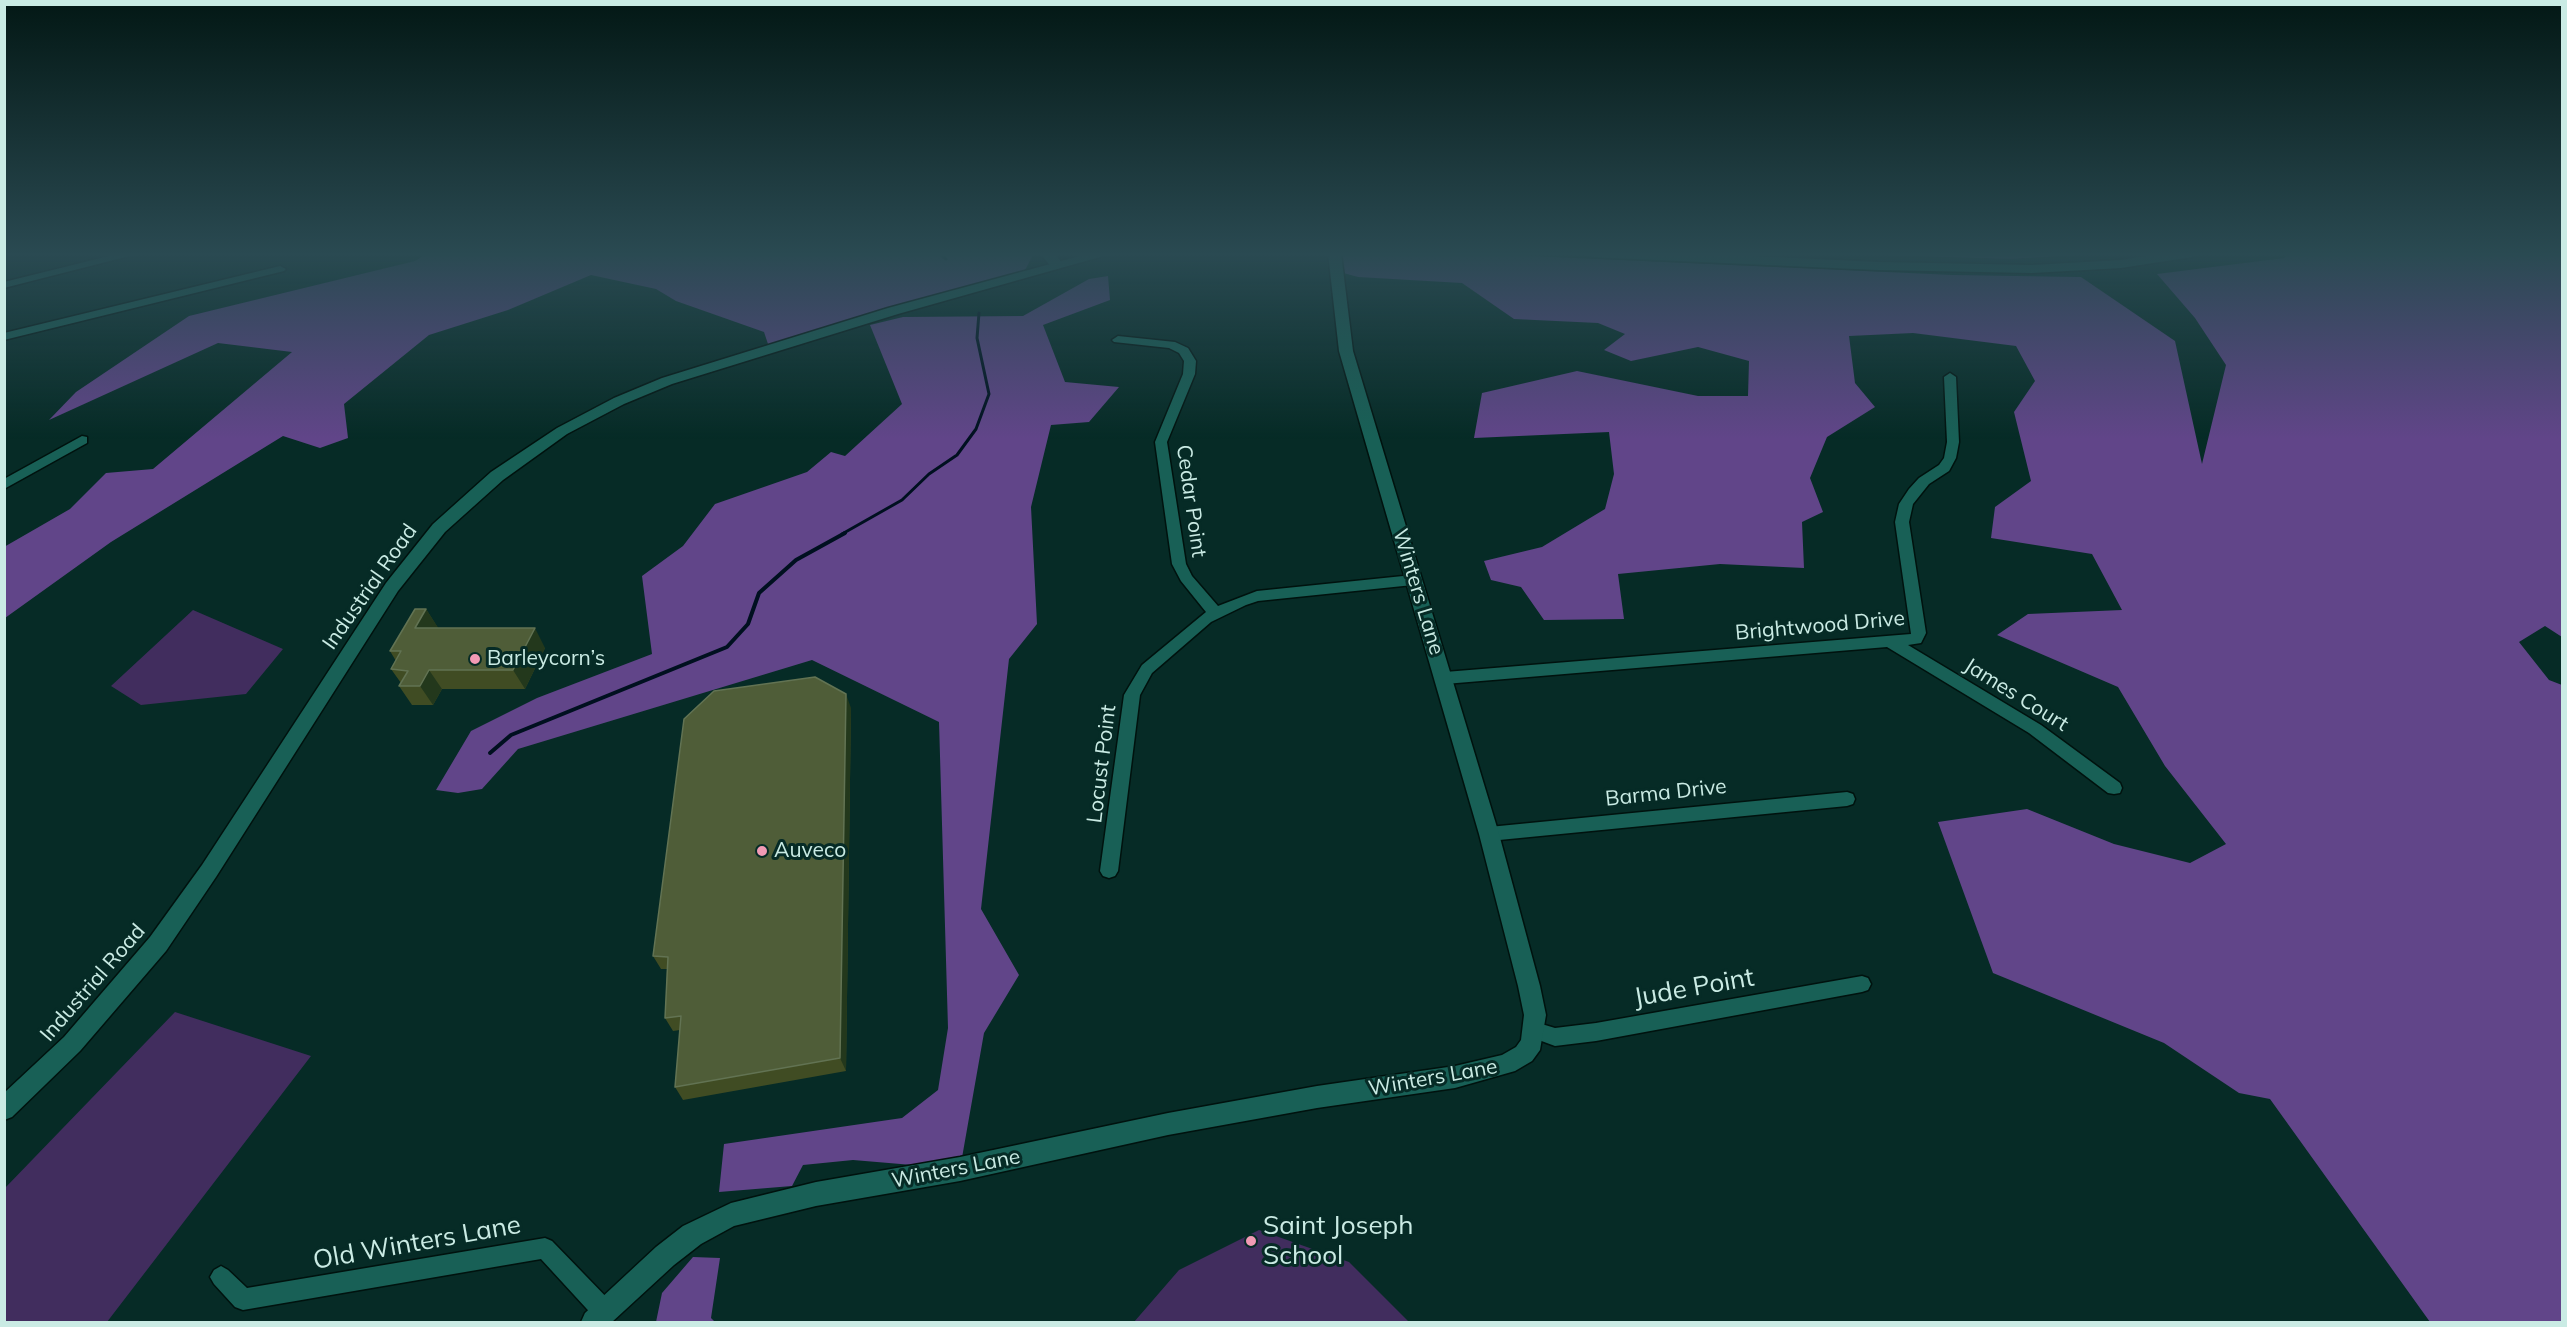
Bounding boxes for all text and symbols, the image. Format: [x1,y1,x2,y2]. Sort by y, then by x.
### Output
street label: Cedar Point [1171,443,1211,559]
street label: Industrial Road [317,519,423,655]
street label: Winters Lane [1387,526,1449,658]
street label: Brightwood Drive [1734,606,1906,646]
place label: Barleycorn’s [487,646,605,672]
marker: Barleycorn’s [468,652,482,666]
street label: James Court [1959,653,2073,737]
street label: Locust Point [1082,703,1122,825]
street label: Barma Drive [1604,774,1728,812]
place label: Auveco [774,838,846,864]
marker: Auveco [755,844,769,858]
street label: Industrial Road [35,919,151,1047]
street label: Jude Point [1631,962,1757,1014]
street label: Winters Lane [1367,1054,1499,1102]
street label: Winters Lane [890,1144,1022,1194]
street label: Old Winters Lane [311,1209,523,1277]
place label: Saint Joseph School [1263,1210,1413,1272]
marker: Saint Joseph School [1244,1234,1258,1248]

